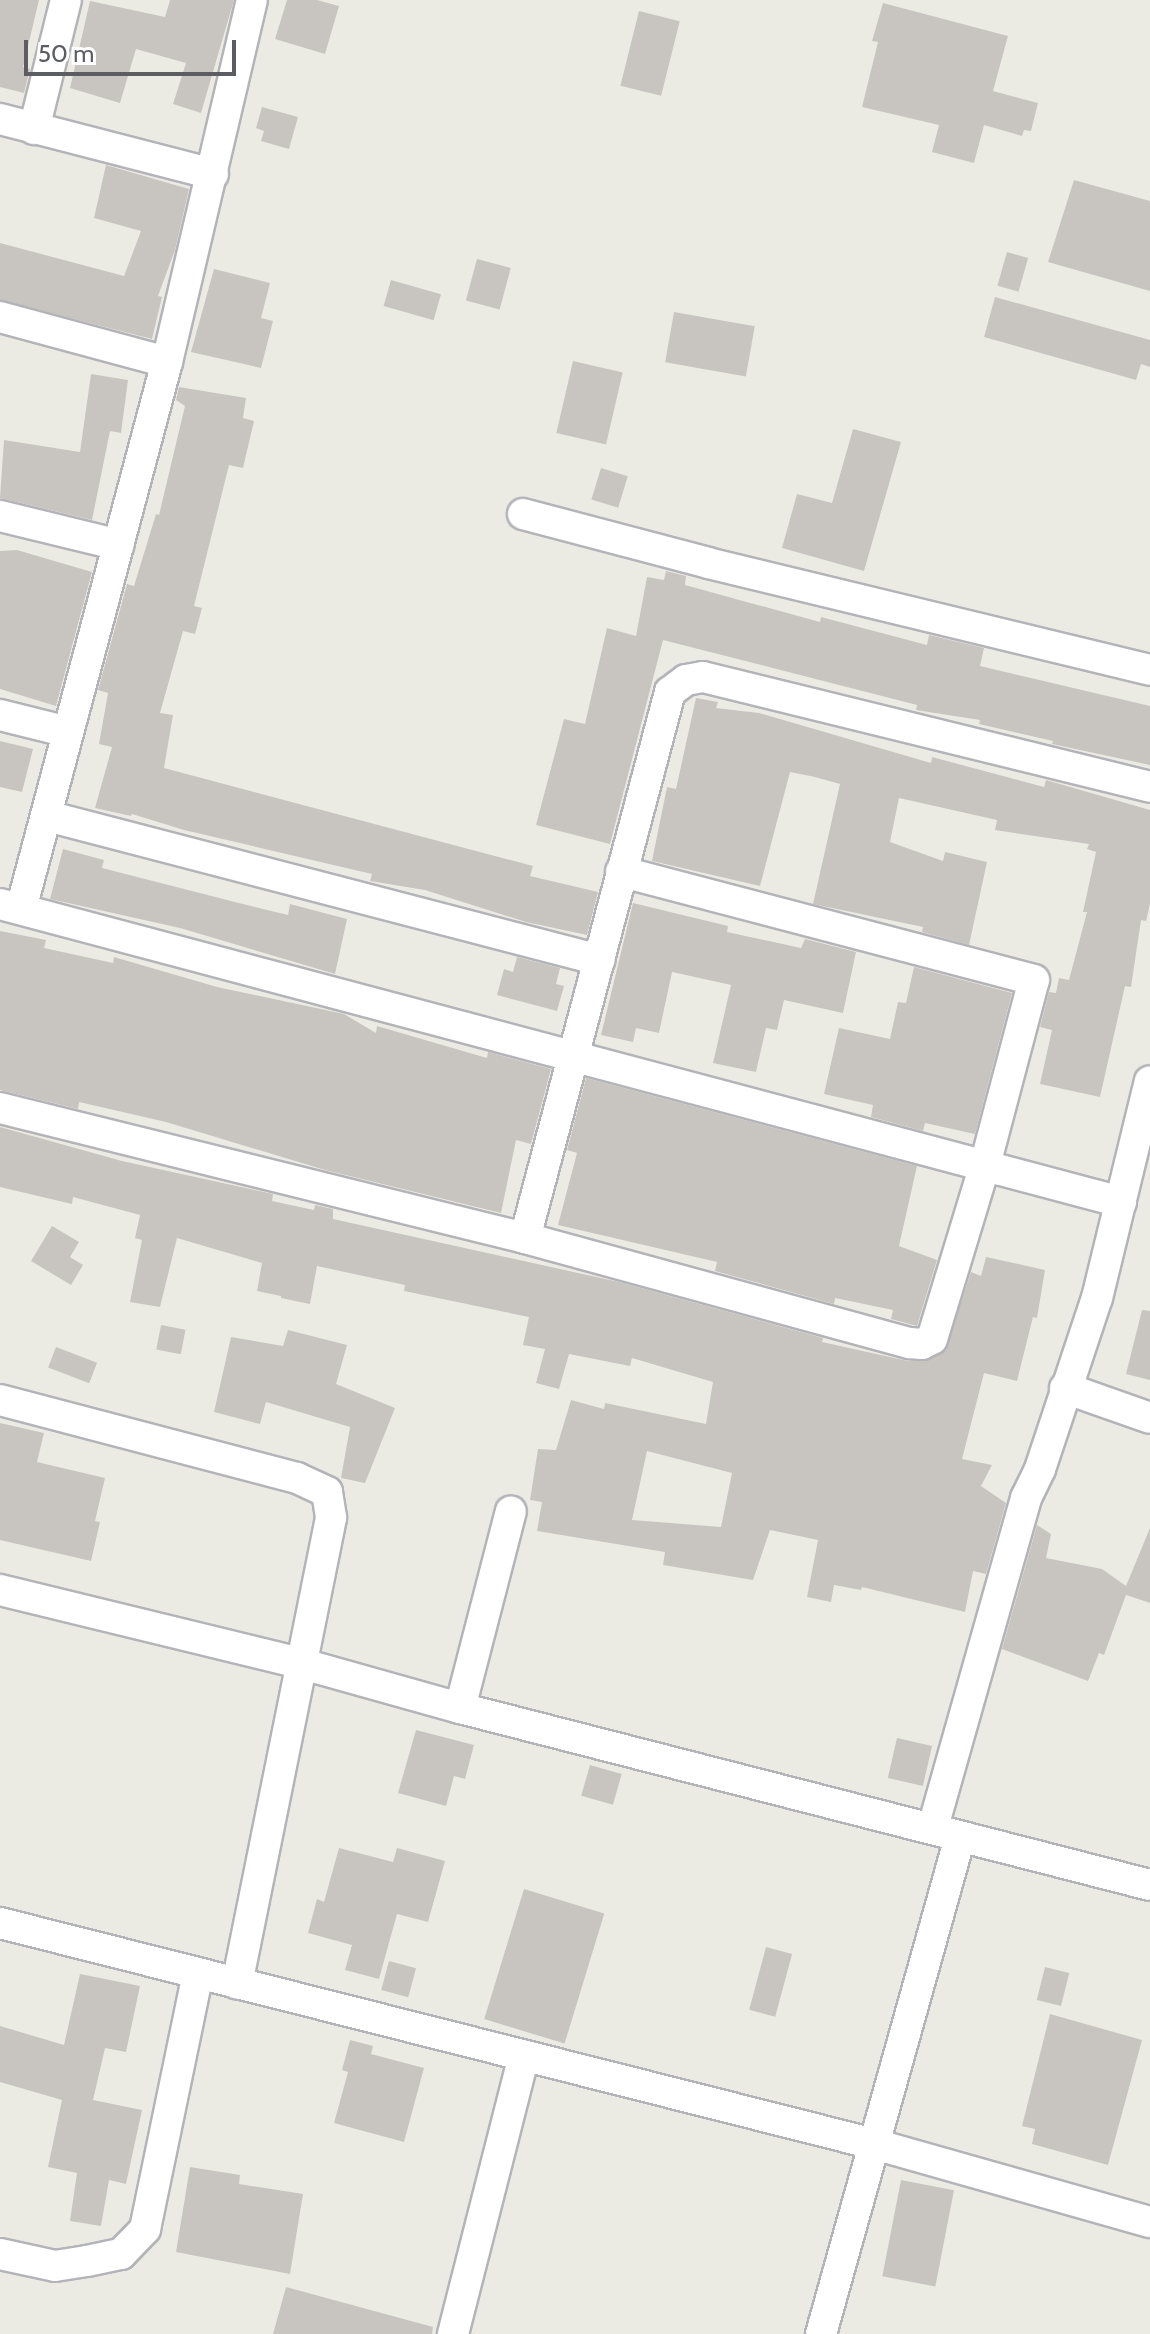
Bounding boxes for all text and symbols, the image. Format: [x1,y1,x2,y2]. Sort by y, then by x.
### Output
scale bar [28,24,240,74]
text: 50 m [38,39,94,68]

